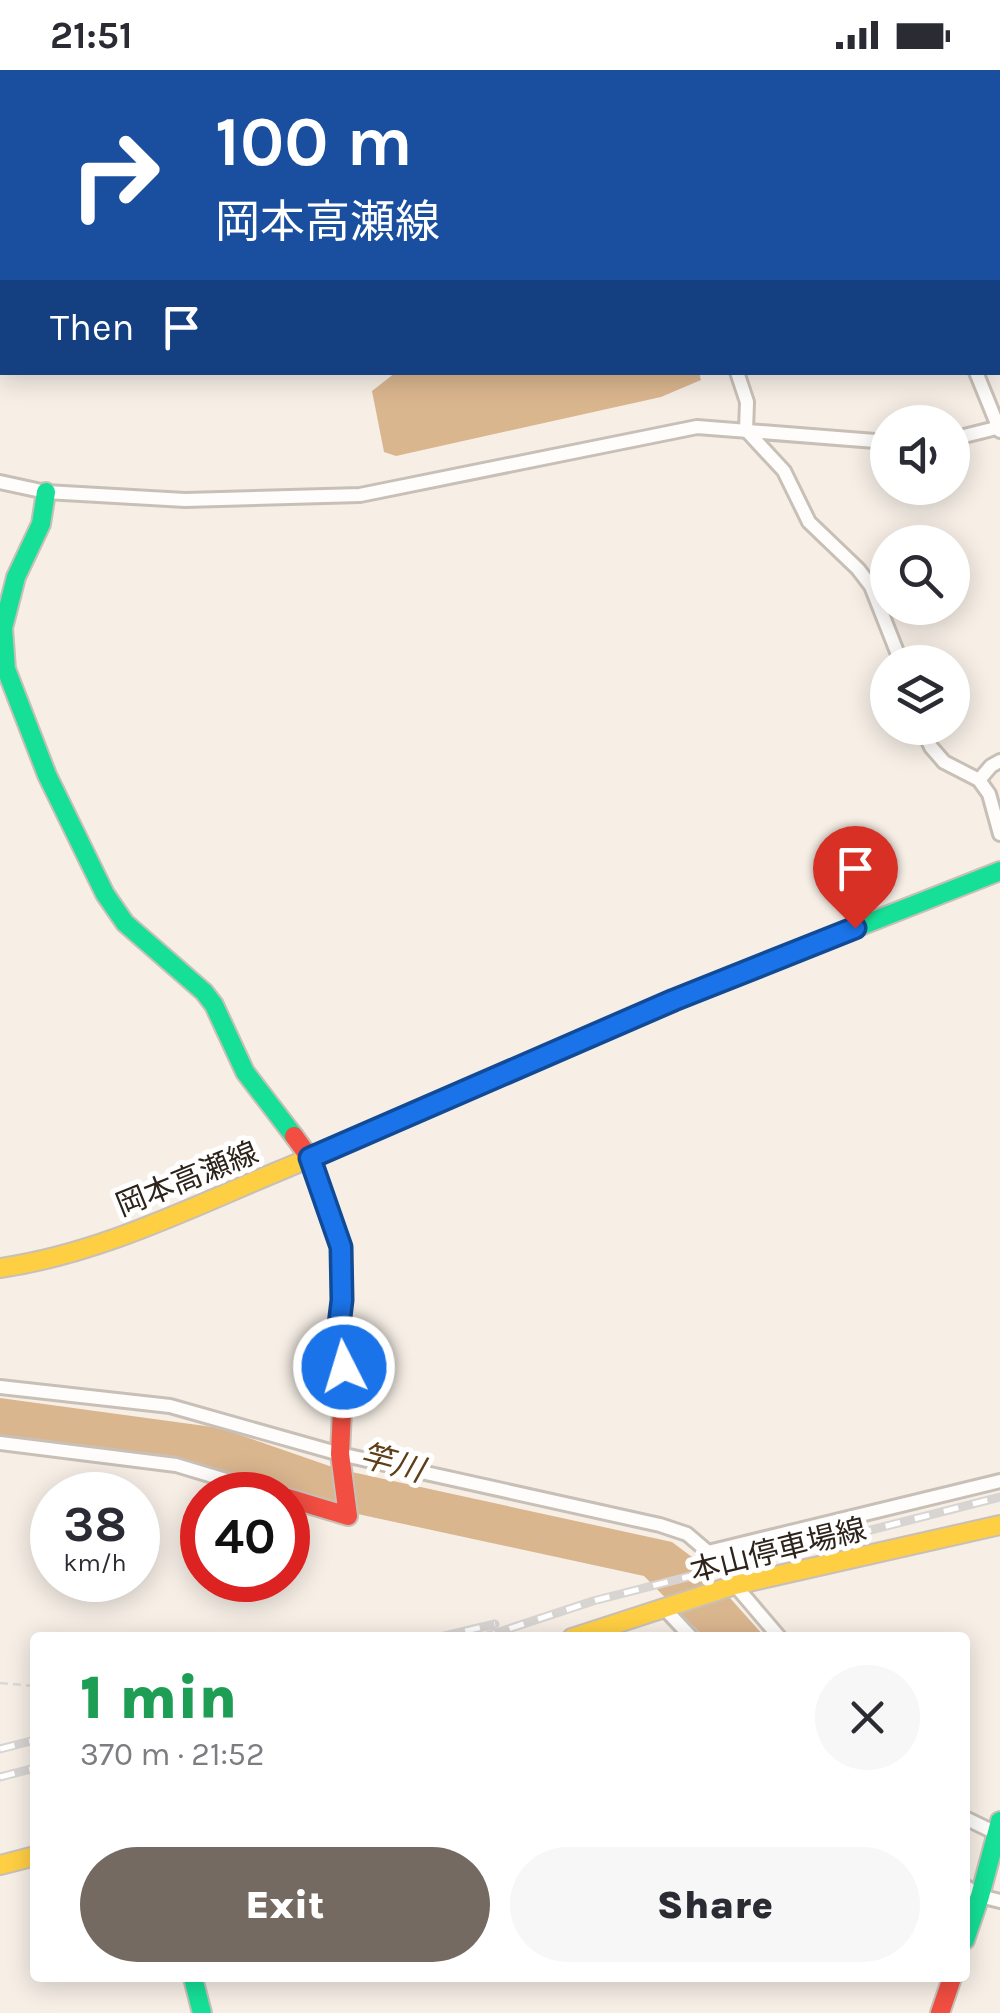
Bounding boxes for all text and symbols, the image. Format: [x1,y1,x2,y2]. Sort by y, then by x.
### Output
text: 21:51 [50,13,132,58]
text: 100 m [215,101,413,183]
icon: right [50,110,180,240]
text: 岡本高瀬線 [215,196,440,248]
icon: arrive [154,300,209,355]
text: Then [50,305,134,350]
map controls [870,405,970,745]
button: sound [870,405,970,505]
button: search [870,525,970,625]
button: layers [870,645,970,745]
pin [813,826,898,929]
icon: arrive [828,841,883,896]
street label: 岡本高瀬線 [111,1134,263,1224]
position arrow [292,1315,396,1419]
water label: 竿川 [356,1437,431,1490]
speed limit sign: 40 [180,1472,310,1602]
text: 38 [63,1495,127,1554]
street label: 本山停車場線 [686,1511,870,1589]
text: km/h [63,1548,127,1577]
text: 1 min [80,1663,237,1733]
button: close [815,1665,920,1770]
text: 370 m · 21:52 [80,1736,264,1773]
button: Exit [80,1847,490,1962]
button: Share [510,1847,920,1962]

